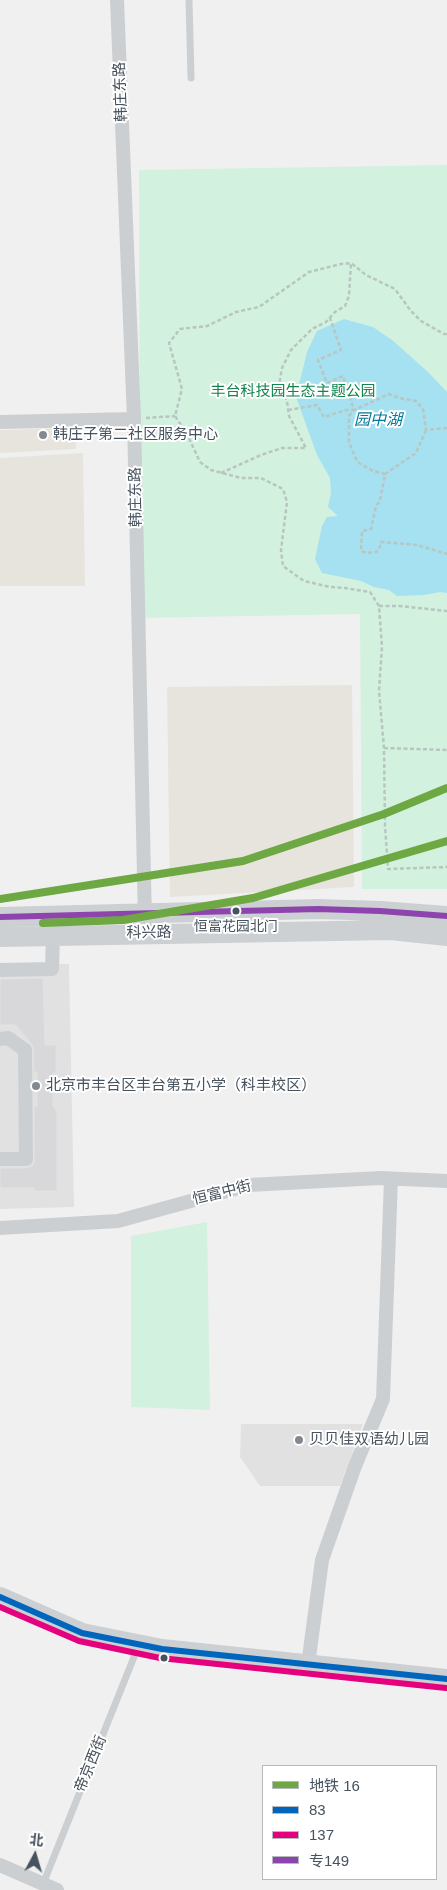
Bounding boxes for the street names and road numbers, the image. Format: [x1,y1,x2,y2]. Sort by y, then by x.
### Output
street label: 韩庄东路 [111,62,131,122]
street label: 韩庄东路 [126,467,146,527]
street label: 科兴路 [126,924,172,942]
street label: 恒富中街 [191,1177,253,1209]
street label: 帝京西街 [71,1733,111,1795]

